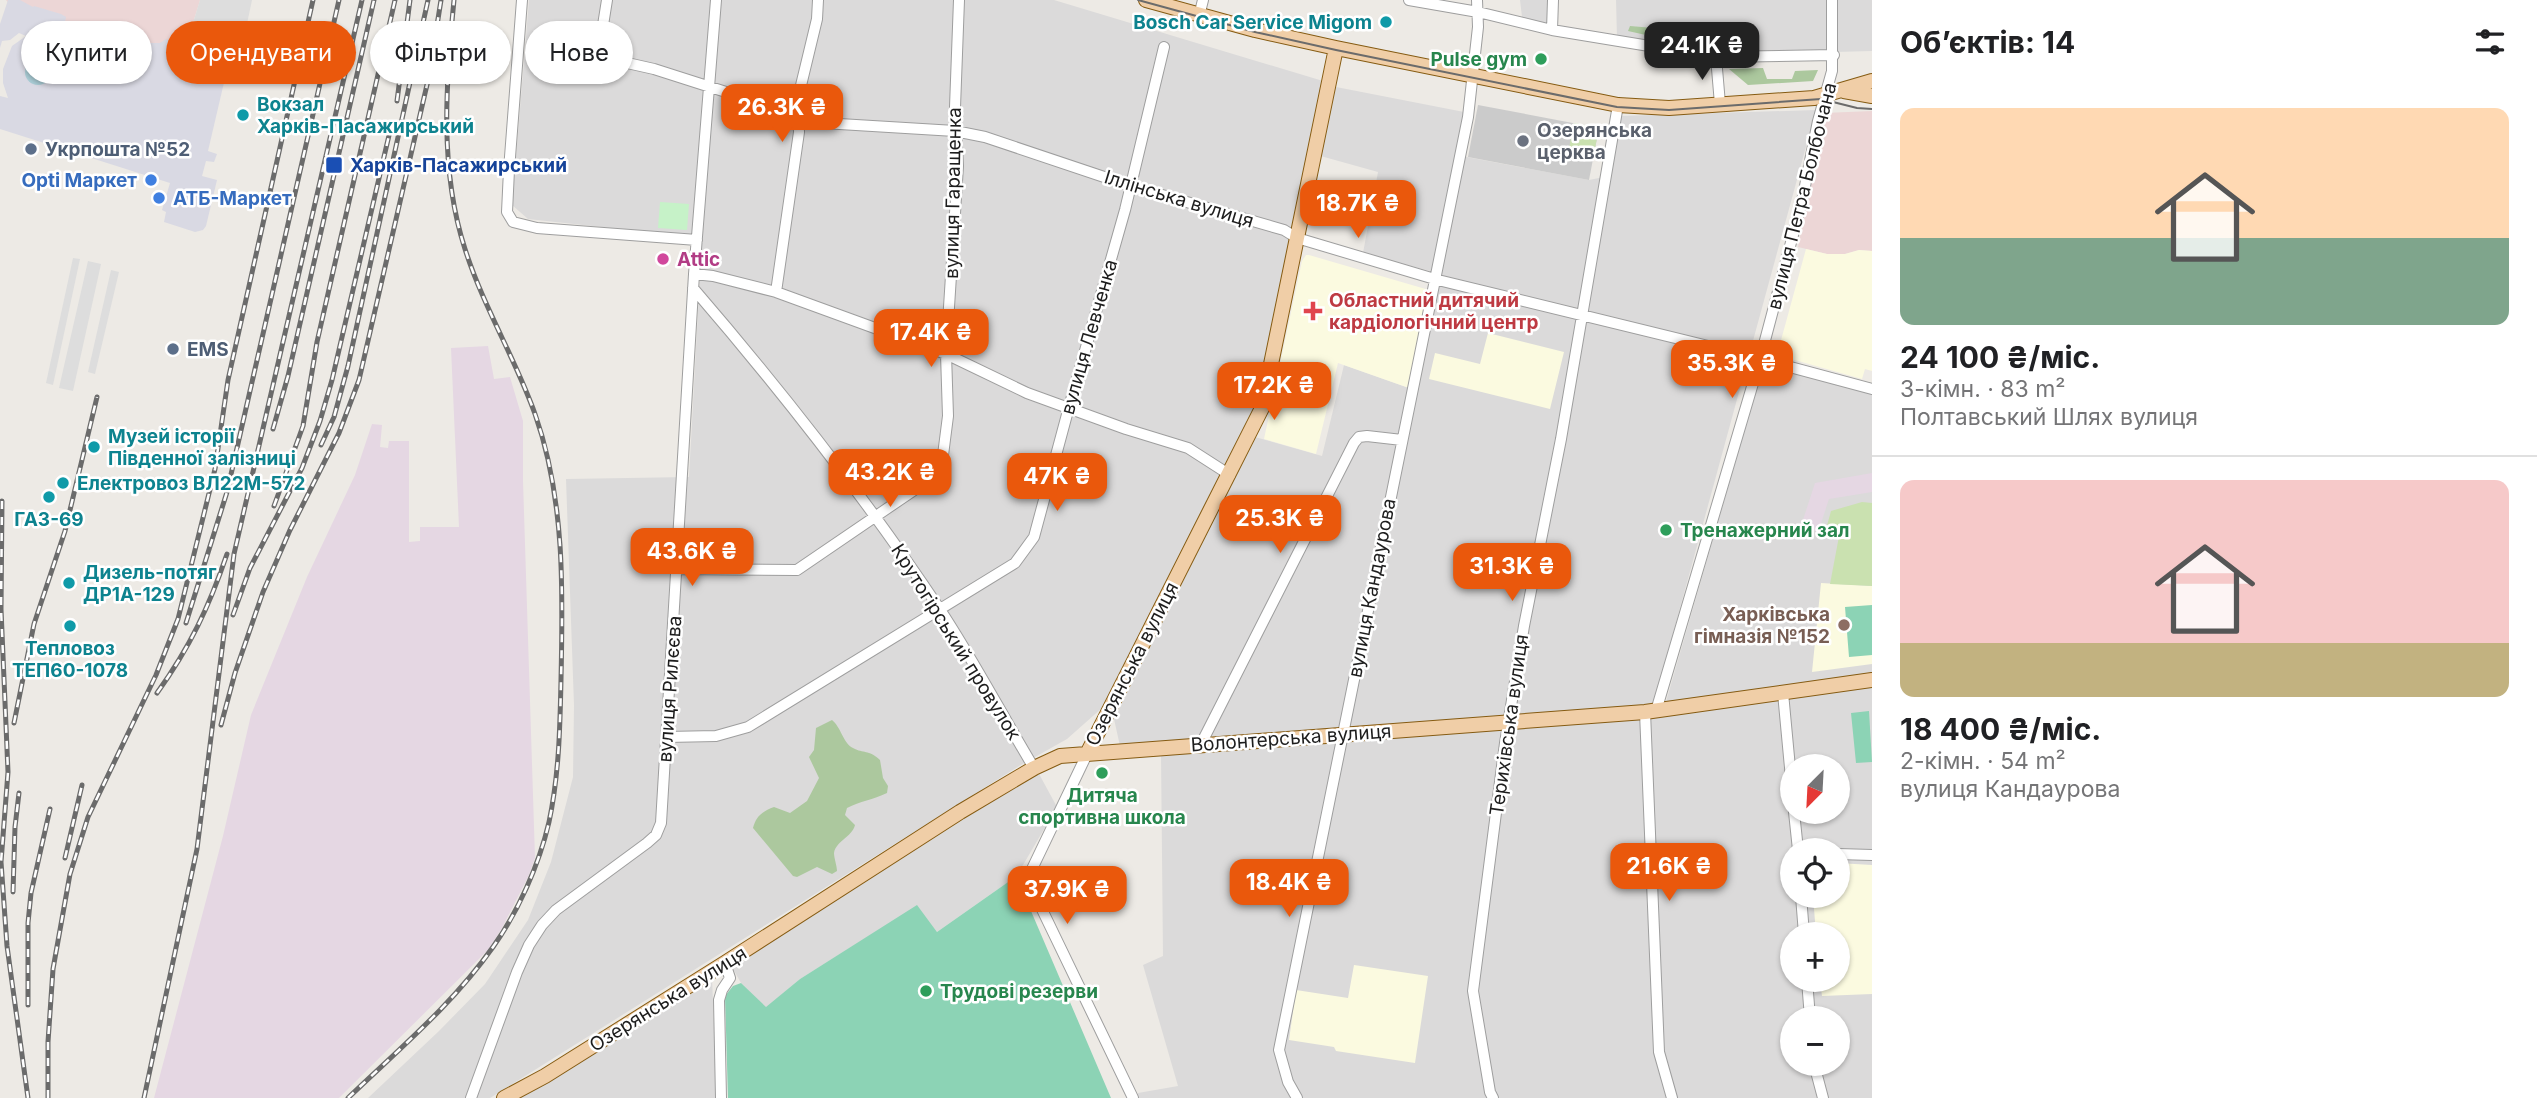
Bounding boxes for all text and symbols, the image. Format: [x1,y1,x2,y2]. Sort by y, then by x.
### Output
place label: Bosch Car Service Migom [1133,11,1372,34]
marker: Bosch Car Service Migom [1378,14,1394,30]
chip: Купити [21,21,152,84]
chip: Орендувати [166,21,356,84]
chip: Фільтри [370,21,511,84]
chip: Нове [525,21,633,84]
pin: 24.1K ₴ [1637,22,1767,82]
icon: filters [2471,23,2509,61]
text: Об’єктів: 14 [1900,24,2075,60]
text: 24.1K ₴ [1660,31,1744,59]
place label: Pulse gym [1430,48,1527,71]
marker: Pulse gym [1533,51,1549,67]
street label: вулиця Петра Болбочана [1763,80,1841,312]
pin: 26.3K ₴ [717,85,847,144]
place label: Вокзал Харків-Пасажирський [257,93,474,138]
text: 26.3K ₴ [737,93,827,121]
marker: Вокзал Харків-Пасажирський [235,107,251,123]
street label: вулиця Гаращенка [940,107,966,279]
place label: Озерянська церква [1537,119,1652,164]
marker: Озерянська церква [1515,133,1531,149]
place label: Укрпошта №52 [45,138,190,161]
marker: Укрпошта №52 [23,141,39,157]
place label: Харків-Пасажирський [350,154,567,177]
icon: home [2142,154,2268,280]
marker: Харків-Пасажирський [324,155,344,175]
street label: Іллінська вулиця [1101,165,1257,233]
place label: Opti Маркет [21,169,137,192]
marker: Opti Маркет [143,172,159,188]
pin: 18.7K ₴ [1293,180,1423,240]
place label: АТБ-Маркет [173,187,292,210]
text: 18.7K ₴ [1316,189,1400,217]
marker: АТБ-Маркет [151,190,167,206]
place label: Attic [677,248,720,271]
marker: Attic [655,251,671,267]
street label: вулиця Левченка [1056,257,1122,417]
place label: Областний дитячий кардіологічний центр [1329,289,1538,334]
marker: Областний дитячий кардіологічний центр [1303,301,1323,321]
pin: 17.4K ₴ [866,310,996,369]
text: 17.4K ₴ [890,318,972,346]
place label: EMS [187,338,229,361]
text: 24 100 ₴/міс. [1900,339,2100,375]
pin: 35.3K ₴ [1667,340,1797,400]
marker: EMS [165,341,181,357]
text: 35.3K ₴ [1687,349,1777,377]
pin: 17.2K ₴ [1209,362,1339,422]
text: 17.2K ₴ [1233,371,1315,399]
text: 3-кімн. · 83 m² [1900,375,2066,403]
text: Полтавський Шлях вулиця [1900,403,2198,431]
place label: Музей історії Південної залізниці [108,425,296,470]
marker: Музей історії Південної залізниці [86,439,102,455]
pin: 43.2K ₴ [825,449,955,509]
pin: 47K ₴ [1008,454,1106,513]
text: 43.2K ₴ [844,458,936,486]
text: 47K ₴ [1023,462,1091,490]
place label: Електровоз ВЛ22М-572 [77,472,305,495]
marker: Електровоз ВЛ22М-572 [55,475,71,491]
marker: ГАЗ-69 [41,489,57,505]
pin: 25.3K ₴ [1215,496,1345,555]
street label: вулиця Кандаурова [1343,496,1401,680]
text: 25.3K ₴ [1235,504,1325,532]
place label: ГАЗ-69 [14,508,84,531]
place label: Тренажерний зал [1680,519,1849,542]
marker: Тренажерний зал [1658,522,1674,538]
icon: home [2142,526,2268,652]
pin: 43.6K ₴ [627,528,757,588]
text: 43.6K ₴ [647,537,737,565]
street label: Крутогірський провулок [886,540,1026,745]
pin: 31.3K ₴ [1447,544,1577,603]
text: 31.3K ₴ [1469,552,1555,580]
place label: Дизель-потяг ДР1А-129 [83,561,217,606]
marker: Дизель-потяг ДР1А-129 [61,575,77,591]
street label: Озерянська вулиця [1081,578,1183,750]
place label: Харківська гімназія №152 [1694,603,1830,648]
street label: вулиця Рилєєва [653,615,687,763]
marker: Харківська гімназія №152 [1836,617,1852,633]
marker: Тепловоз ТЕП60-1078 [62,618,78,634]
street label: Терихівська вулиця [1485,633,1533,817]
place label: Тепловоз ТЕП60-1078 [12,637,128,682]
text: 18 400 ₴/міс. [1900,711,2101,747]
street label: Волонтерська вулиця [1190,720,1392,756]
text: 2-кімн. · 54 m² [1900,747,2066,775]
north arrow [1780,754,1850,824]
map controls [1780,754,1850,1076]
marker: Дитяча спортивна школа [1094,765,1110,781]
text: вулиця Кандаурова [1900,775,2120,803]
place label: Дитяча спортивна школа [1018,784,1186,829]
button: locate [1780,838,1850,908]
pin: 21.6K ₴ [1604,844,1734,903]
text: 21.6K ₴ [1626,852,1712,880]
pin: 18.4K ₴ [1224,860,1354,919]
pin: 37.9K ₴ [1002,866,1132,926]
text: 18.4K ₴ [1246,868,1332,896]
text: 37.9K ₴ [1024,875,1110,903]
button: + [1780,922,1850,992]
street label: Озерянська вулиця [585,941,751,1057]
place label: Трудові резерви [940,980,1098,1003]
marker: Трудові резерви [918,983,934,999]
button: − [1780,1006,1850,1076]

